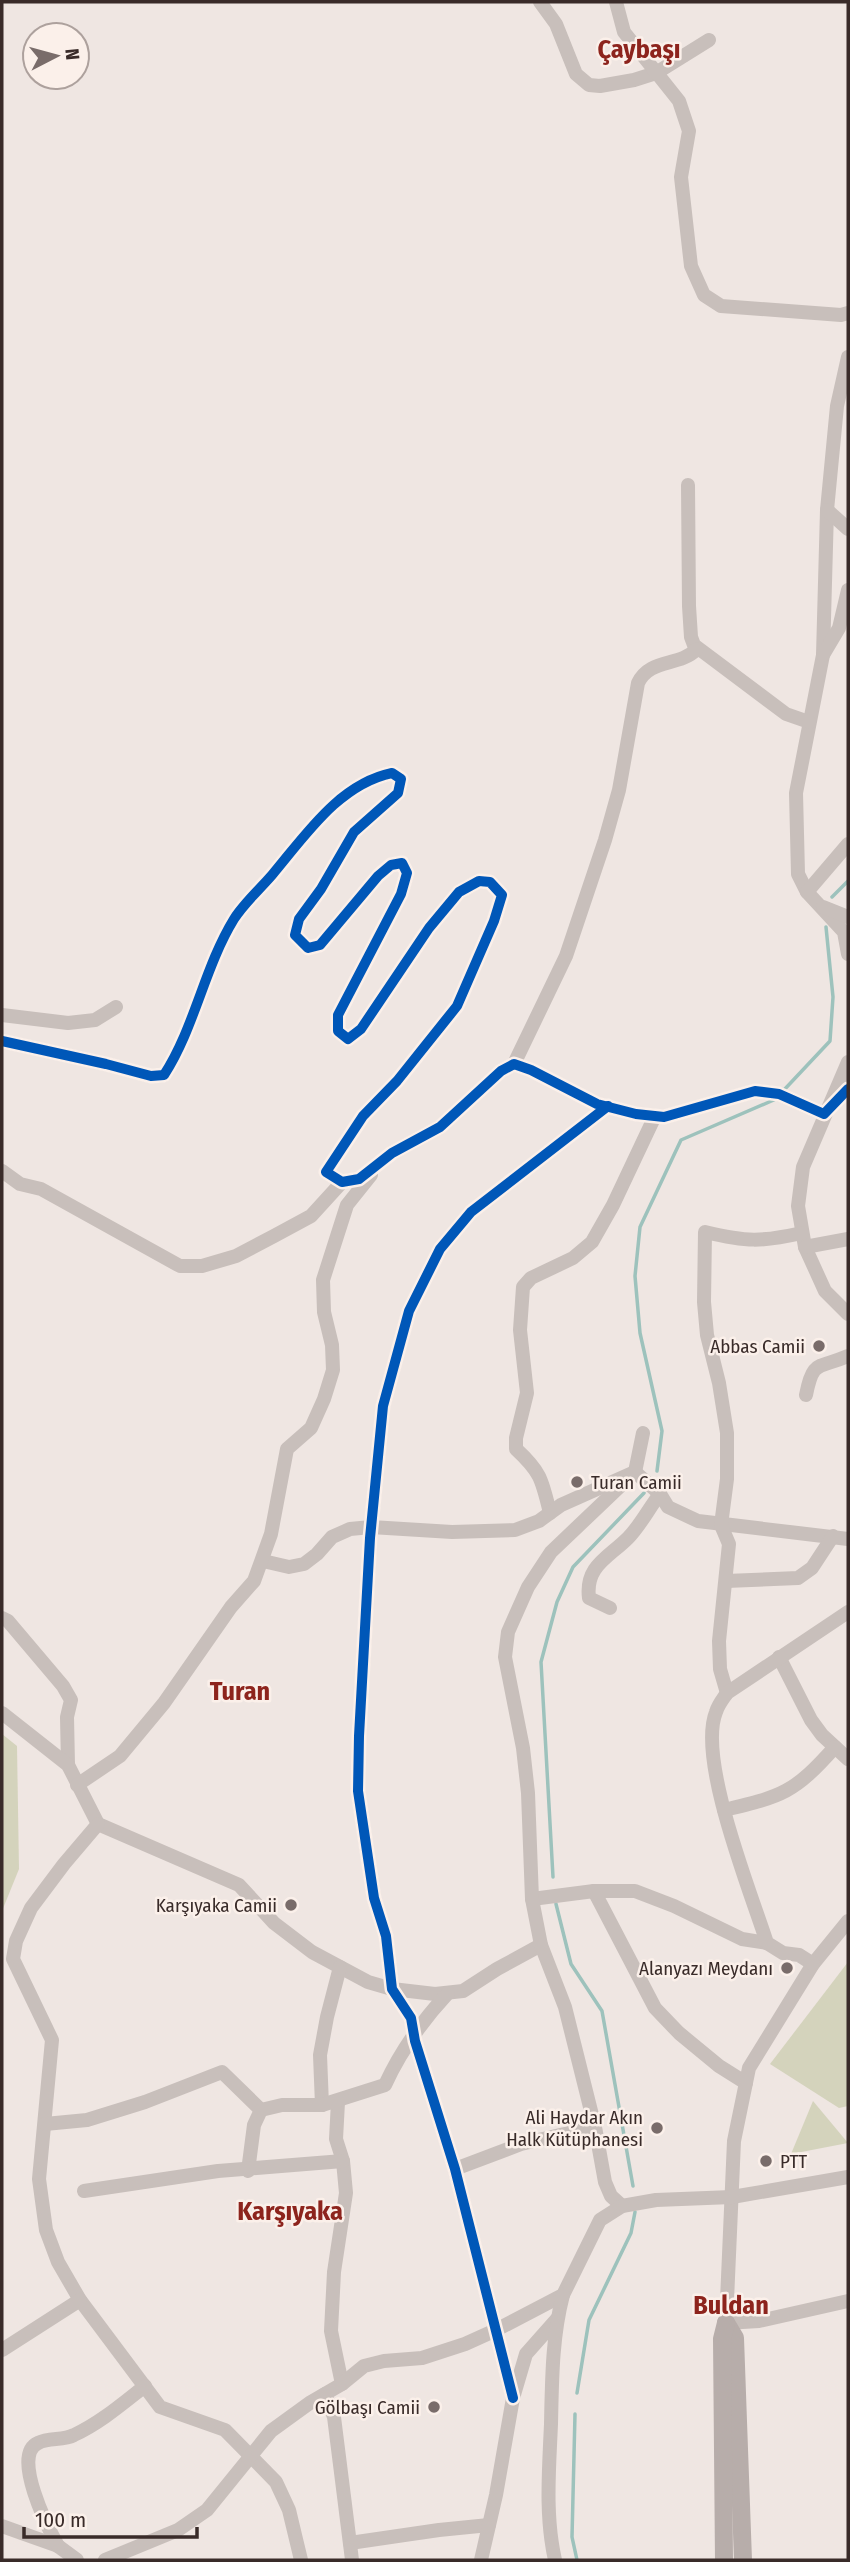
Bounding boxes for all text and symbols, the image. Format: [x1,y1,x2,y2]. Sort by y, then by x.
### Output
north arrow [21,21,91,91]
district label: Çaybaşı [597,34,681,65]
text: N [60,47,84,61]
place label: Abbas Camii [710,1335,805,1358]
marker: Abbas Camii [811,1338,827,1354]
place label: Turan Camii [591,1471,682,1494]
marker: Turan Camii [569,1474,585,1490]
district label: Turan [210,1676,270,1707]
place label: Karşıyaka Camii [156,1894,277,1917]
marker: Karşıyaka Camii [283,1897,299,1913]
place label: Alanyazı Meydanı [639,1957,773,1980]
marker: Alanyazı Meydanı [779,1960,795,1976]
place label: Ali Haydar Akın Halk Kütüphanesi [506,2106,643,2151]
marker: Ali Haydar Akın Halk Kütüphanesi [649,2120,665,2136]
place label: PTT [780,2150,807,2173]
marker: PTT [758,2153,774,2169]
district label: Karşıyaka [237,2196,343,2227]
district label: Buldan [693,2290,769,2321]
place label: Gölbaşı Camii [315,2396,420,2419]
marker: Gölbaşı Camii [426,2399,442,2415]
scale bar [24,2496,198,2540]
text: 100 m [35,2507,86,2533]

